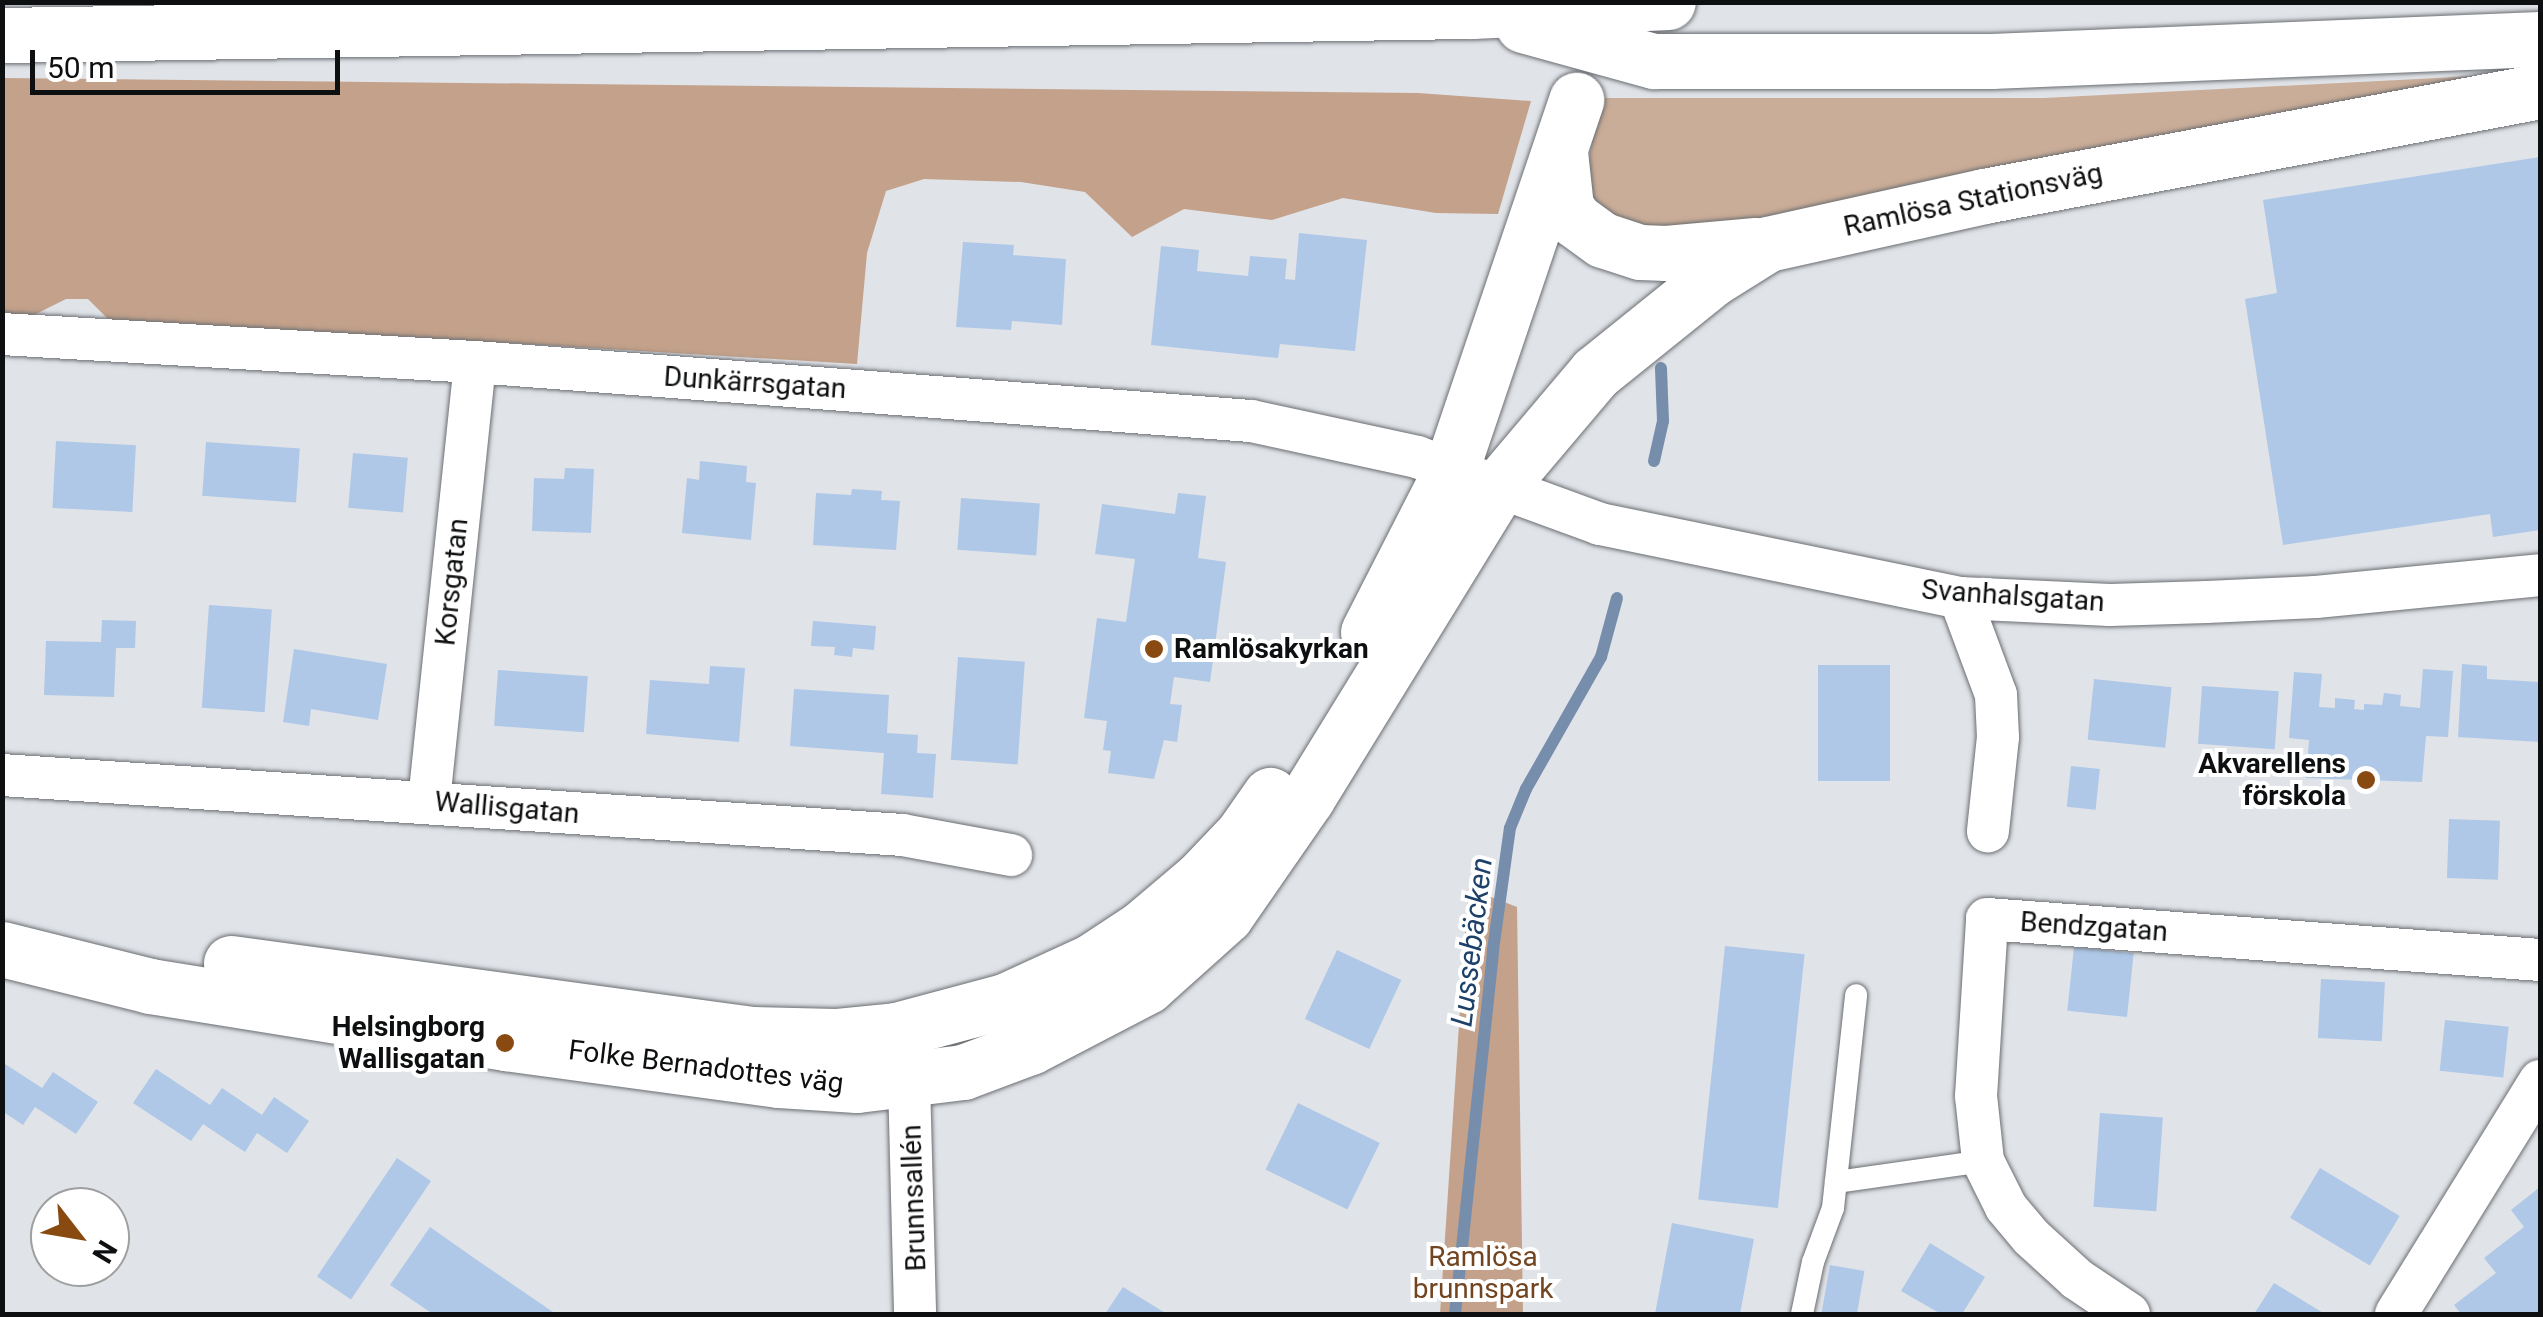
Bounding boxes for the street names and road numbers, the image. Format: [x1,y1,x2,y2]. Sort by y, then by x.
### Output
street label: Ramlösa Stationsväg [1841,156,2105,244]
street label: Dunkärrsgatan [663,360,847,406]
street label: Korsgatan [429,517,475,647]
street label: Svanhalsgatan [1920,573,2106,619]
street label: Wallisgatan [433,785,581,831]
street label: Bendzgatan [2019,905,2169,949]
street label: Folke Bernadottes väg [567,1033,845,1101]
street label: Brunnsallén [895,1124,933,1272]

